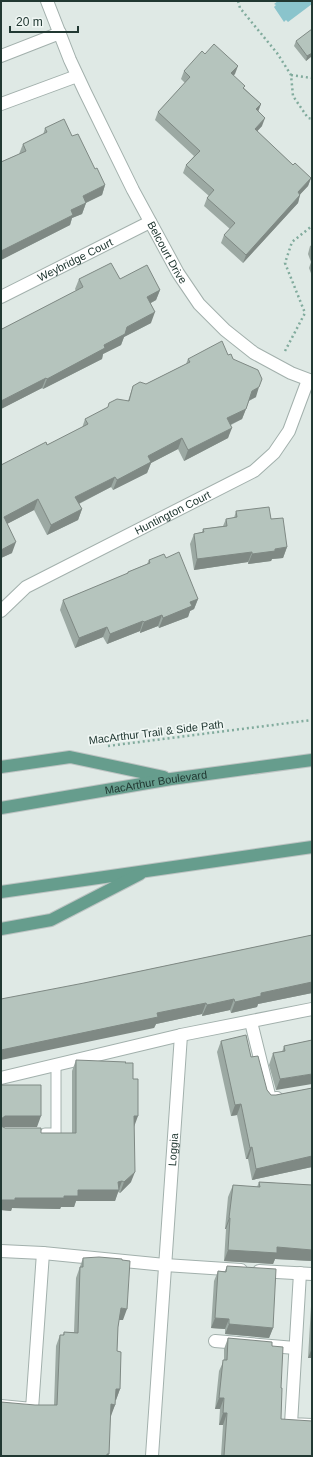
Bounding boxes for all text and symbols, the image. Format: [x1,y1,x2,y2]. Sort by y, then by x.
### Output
scale bar [10,8,78,34]
text: 20 m [16,15,43,29]
street label: Belcourt Drive [145,219,189,286]
street label: Weybridge Court [36,236,115,284]
street label: Huntington Court [133,488,212,537]
street label: MacArthur Trail & Side Path [88,718,224,746]
street label: MacArthur Boulevard [104,768,208,796]
street label: Loggia [166,1132,180,1167]

